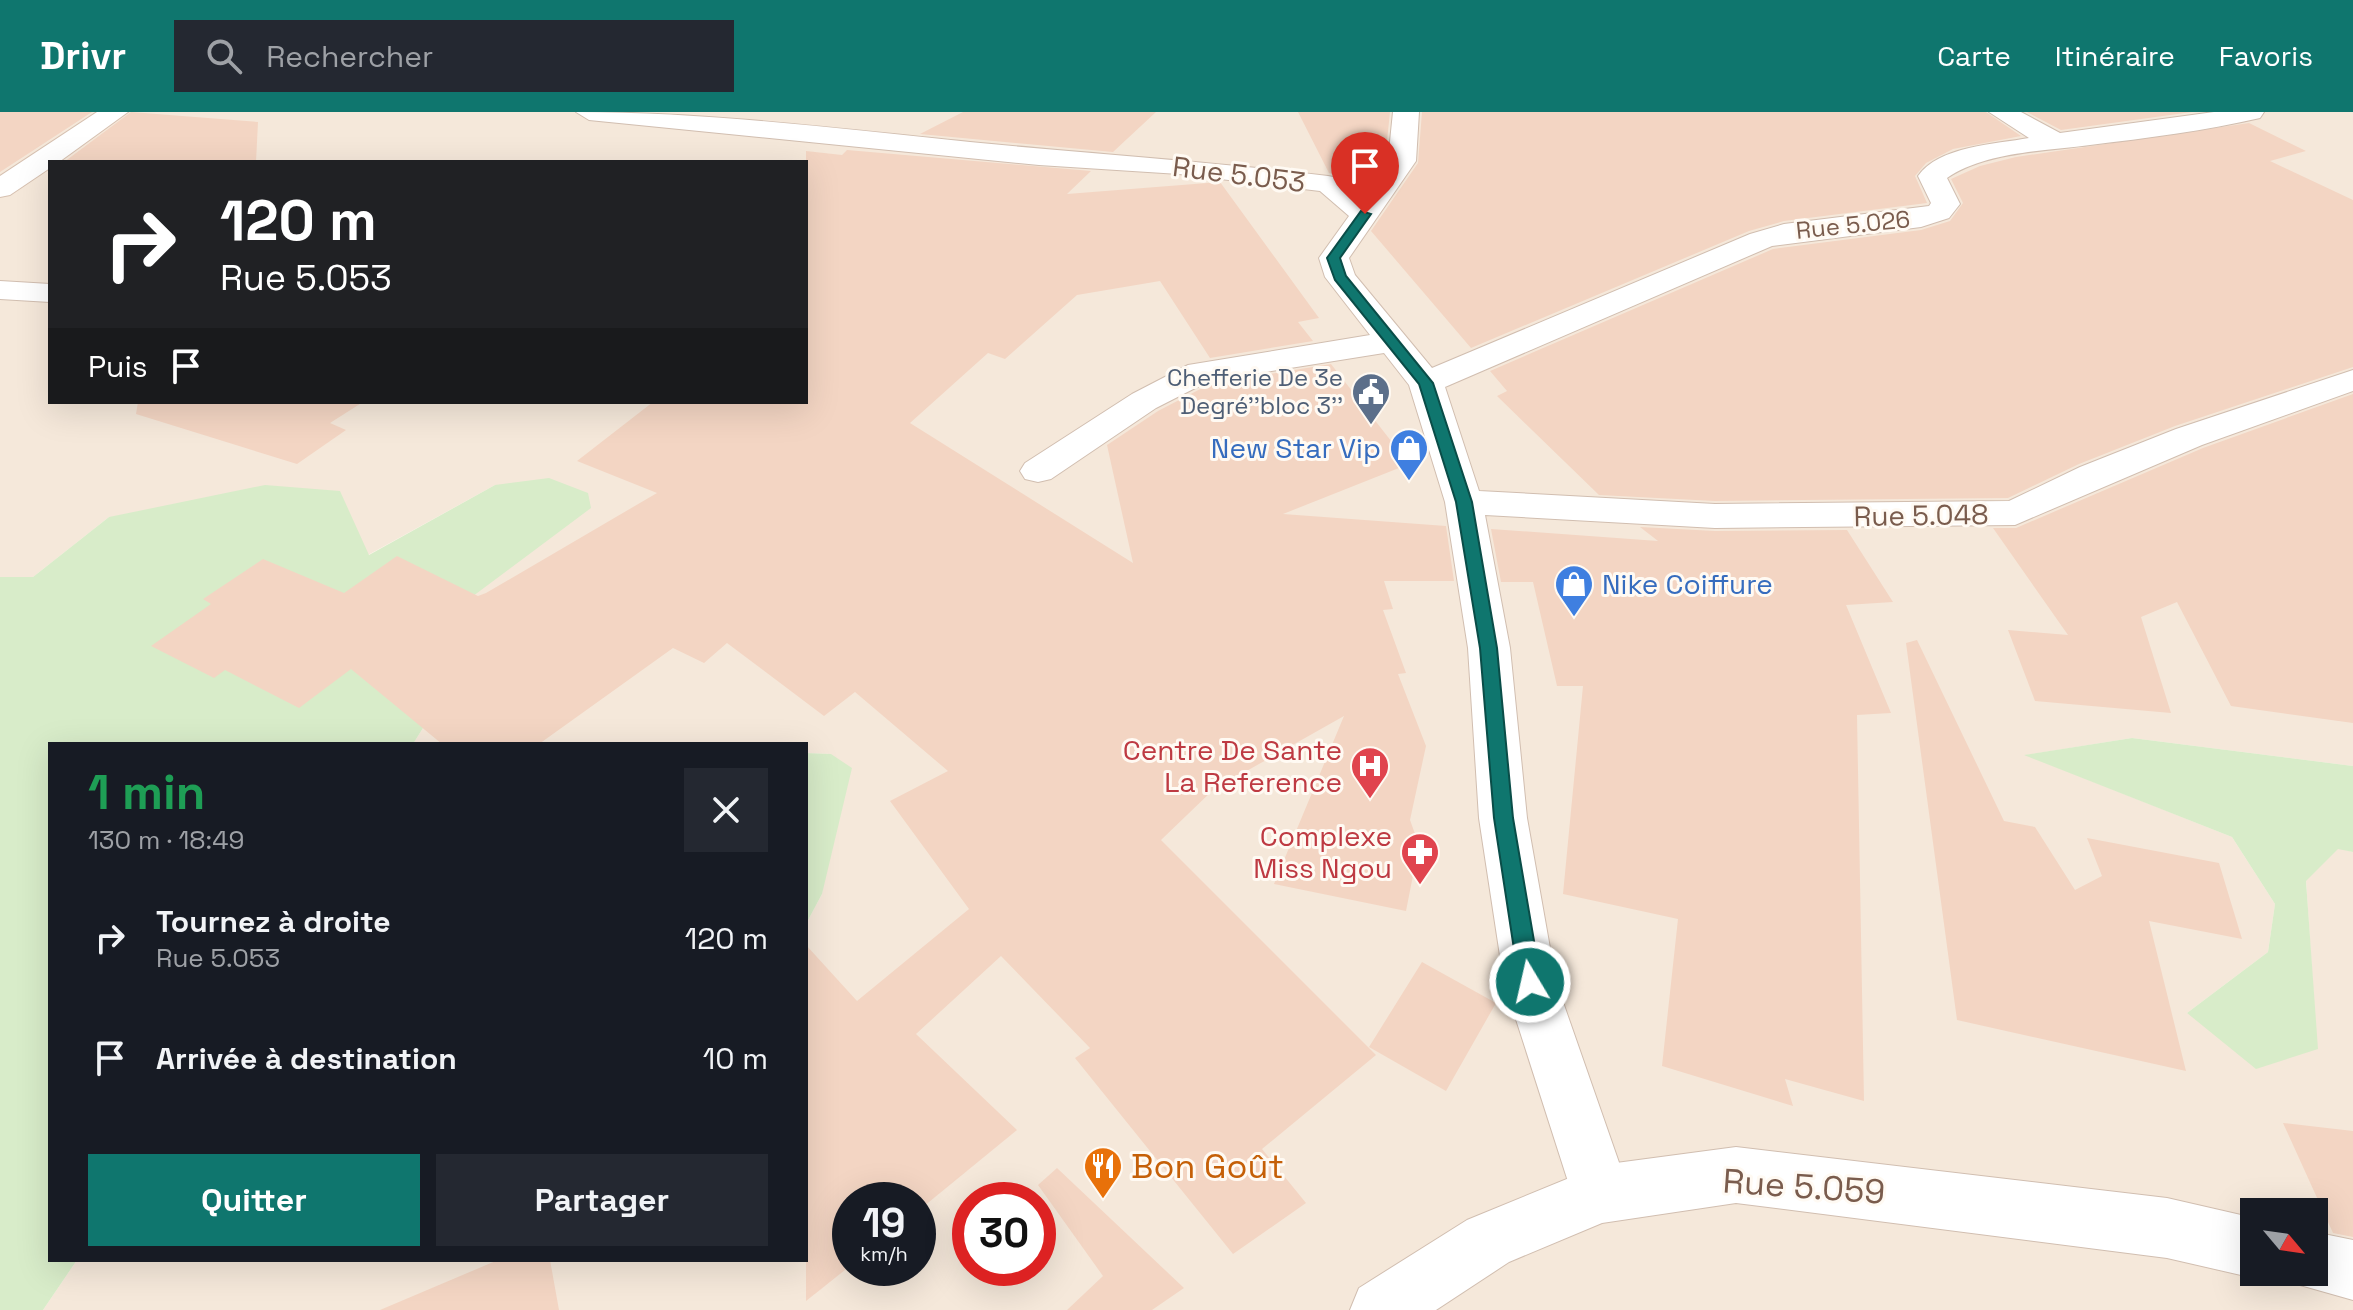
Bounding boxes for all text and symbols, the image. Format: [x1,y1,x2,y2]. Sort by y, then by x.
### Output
search box [174,20,734,92]
text: Drivr [40,32,126,80]
icon: search [202,34,246,78]
text: Rechercher [266,37,433,76]
text: Carte [1937,38,2011,74]
text: Itinéraire [2055,38,2175,74]
text: Favoris [2219,38,2313,74]
pin [1331,132,1399,214]
icon: arrive [1343,144,1387,188]
street label: Rue 5.053 [1170,148,1308,200]
text: 120 m [220,185,377,256]
icon: right [88,192,192,296]
street label: Rue 5.026 [1794,203,1912,246]
text: Rue 5.053 [220,255,392,301]
icon: arrive [164,344,208,388]
text: Puis [88,347,148,386]
place label: Chefferie De 3e Degré''bloc 3'' [1167,362,1343,421]
public building icon: Chefferie De 3e Degré''bloc 3'' [1350,371,1392,426]
shop icon: New Star Vip [1388,427,1430,482]
place label: New Star Vip [1211,430,1381,466]
street label: Rue 5.048 [1853,496,1989,534]
shop icon: Nike Coiffure [1553,563,1595,618]
place label: Nike Coiffure [1602,566,1773,602]
place label: Centre De Sante La Reference [1123,732,1342,800]
hospital icon: Centre De Sante La Reference [1349,745,1391,800]
text: 1 min [88,762,205,823]
button: close [684,768,768,852]
place label: Complexe Miss Ngou [1253,818,1392,886]
text: 130 m · 18:49 [88,823,244,857]
pharmacy icon: Complexe Miss Ngou [1399,831,1441,886]
text: Tournez à droite [156,902,390,941]
icon: right [88,916,132,960]
text: 120 m [685,919,768,958]
position arrow [1488,940,1572,1024]
text: Rue 5.053 [156,941,280,975]
icon: arrive [88,1036,132,1080]
text: Arrivée à destination [156,1039,457,1078]
text: 10 m [703,1039,768,1078]
restaurant icon: Bon Goût [1082,1145,1124,1200]
place label: Bon Goût [1131,1145,1284,1188]
button: Quitter [88,1154,420,1246]
button: Partager [436,1154,768,1246]
street label: Rue 5.059 [1721,1159,1887,1214]
speed limit sign: 30 [952,1182,1056,1286]
text: 19 [863,1198,905,1249]
north arrow [2240,1198,2328,1286]
map controls [2240,1198,2328,1286]
text: km/h [860,1241,908,1267]

